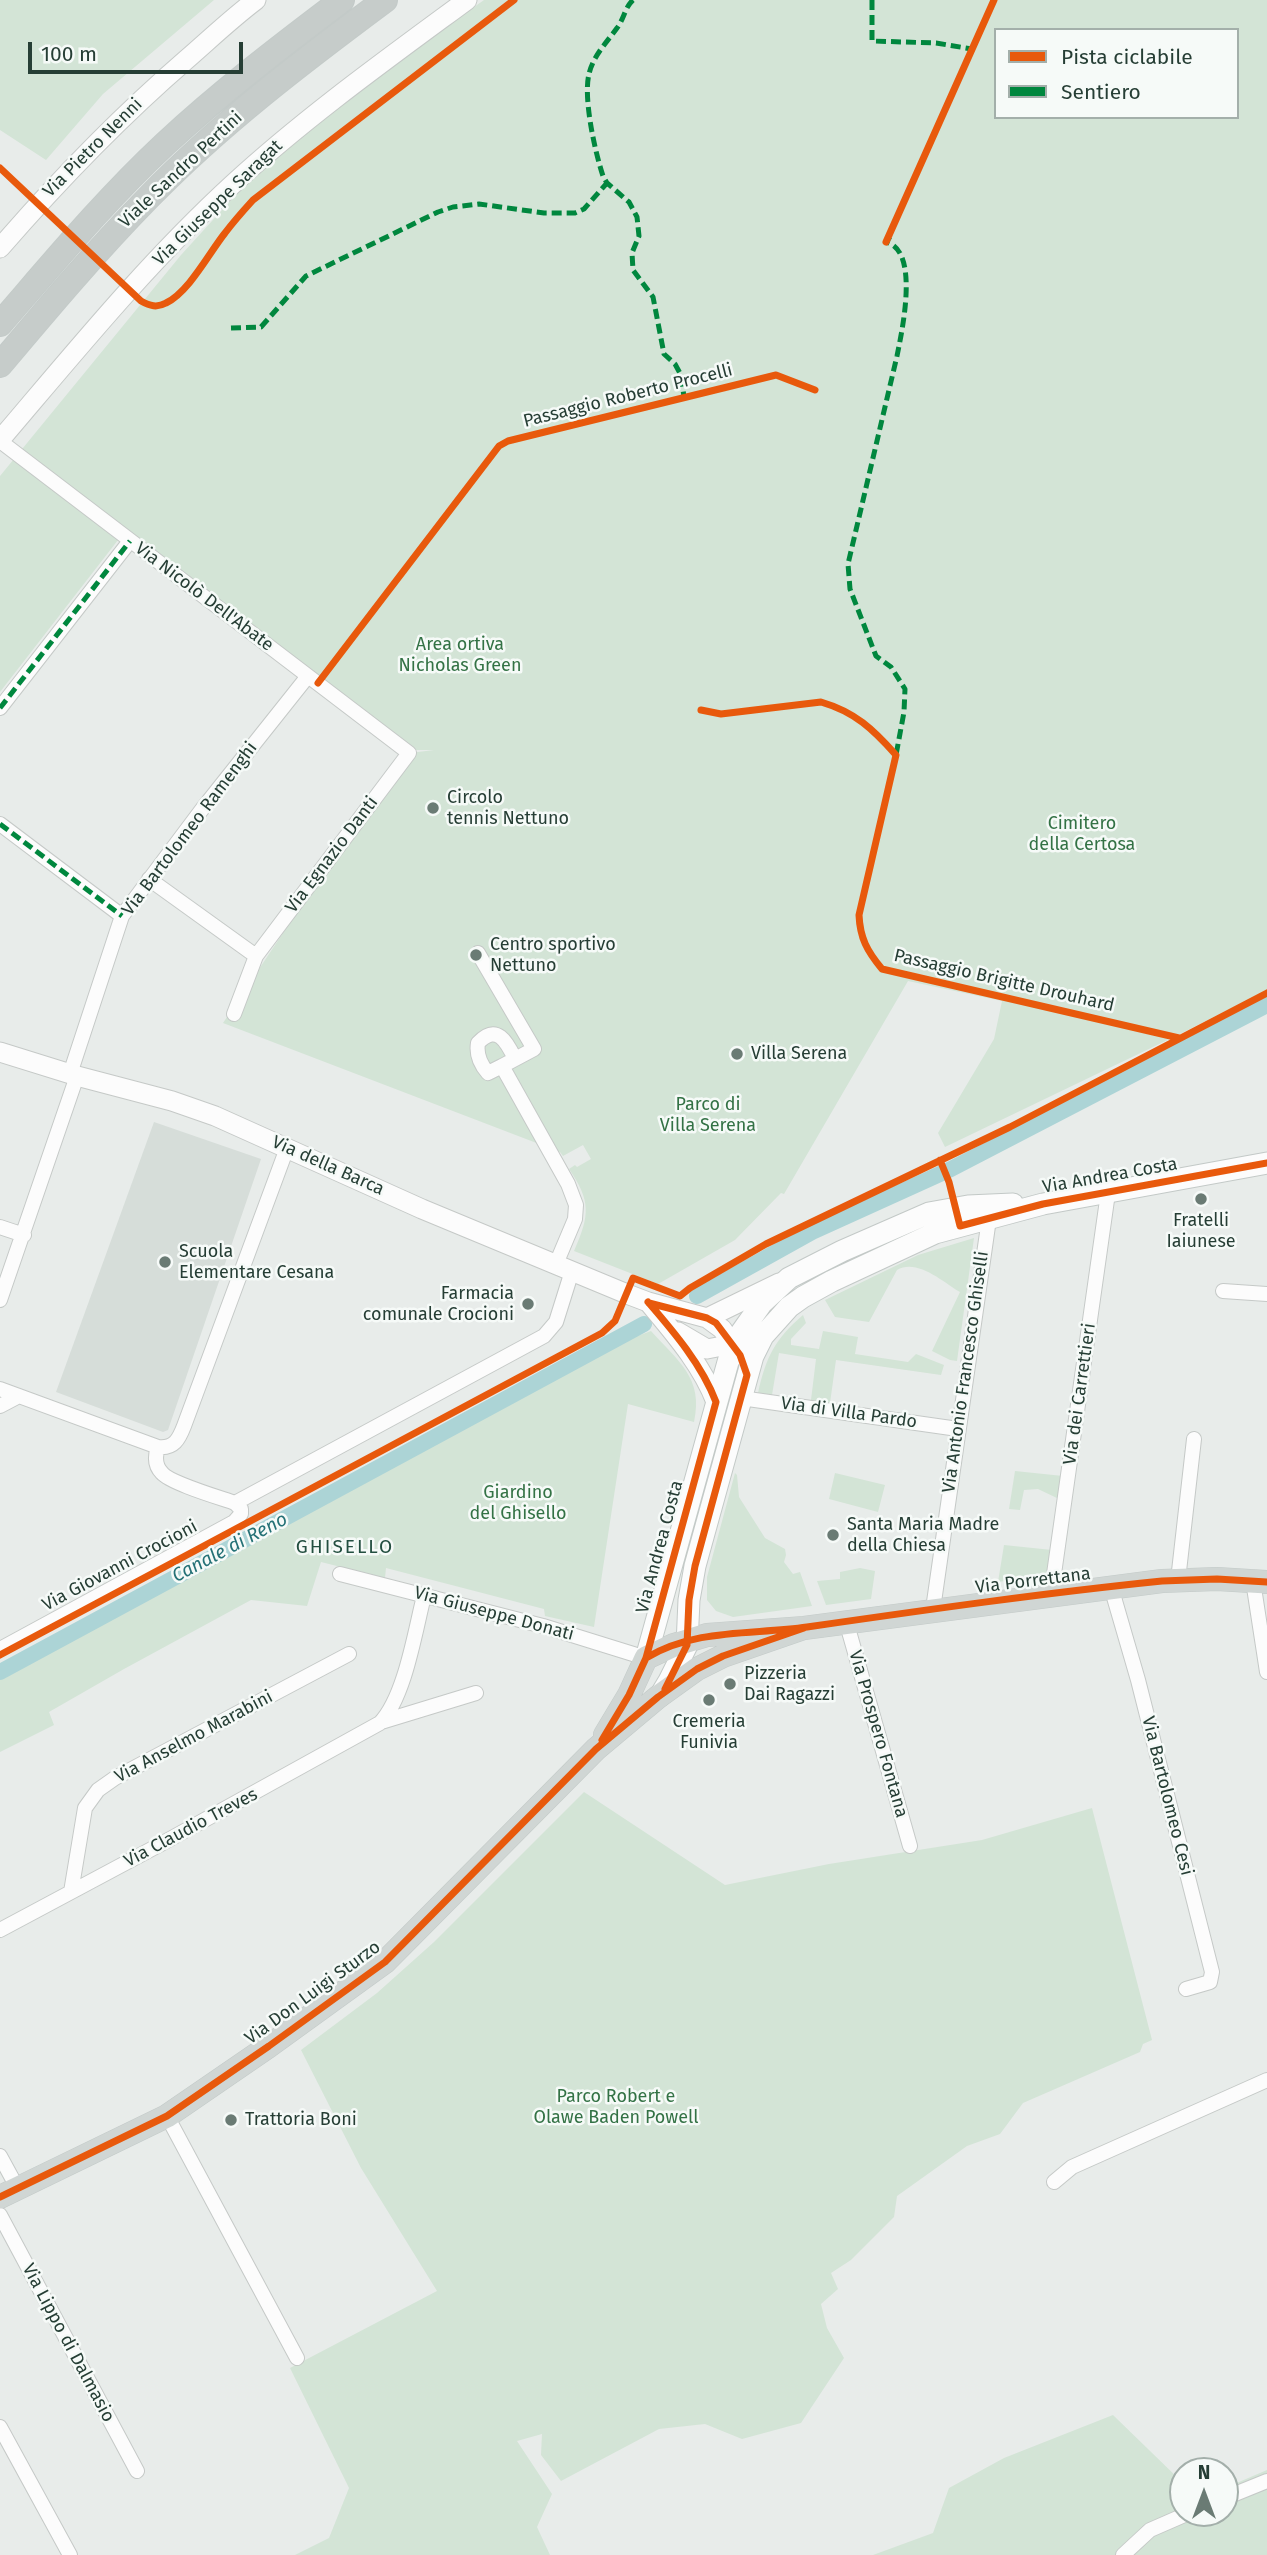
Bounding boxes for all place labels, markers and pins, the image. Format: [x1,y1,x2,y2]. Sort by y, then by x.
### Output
place label: Circolo tennis Nettuno [447,787,569,830]
marker: Circolo tennis Nettuno [425,800,441,816]
place label: Centro sportivo Nettuno [490,934,616,976]
marker: Centro sportivo Nettuno [468,947,484,963]
place label: Villa Serena [751,1043,847,1065]
marker: Villa Serena [729,1046,745,1062]
marker: Fratelli Iaiunese [1193,1191,1209,1207]
place label: Fratelli Iaiunese [1166,1210,1236,1252]
place label: Scuola Elementare Cesana [179,1241,334,1284]
marker: Scuola Elementare Cesana [157,1254,173,1270]
place label: Farmacia comunale Crocioni [363,1283,514,1326]
marker: Farmacia comunale Crocioni [520,1296,536,1312]
place label: Santa Maria Madre della Chiesa [847,1514,999,1556]
marker: Santa Maria Madre della Chiesa [825,1527,841,1543]
place label: Pizzeria Dai Ragazzi [744,1663,835,1706]
marker: Pizzeria Dai Ragazzi [722,1676,738,1692]
marker: Cremeria Funivia [701,1692,717,1708]
place label: Cremeria Funivia [672,1711,746,1754]
place label: Trattoria Boni [245,2109,357,2131]
marker: Trattoria Boni [223,2112,239,2128]

